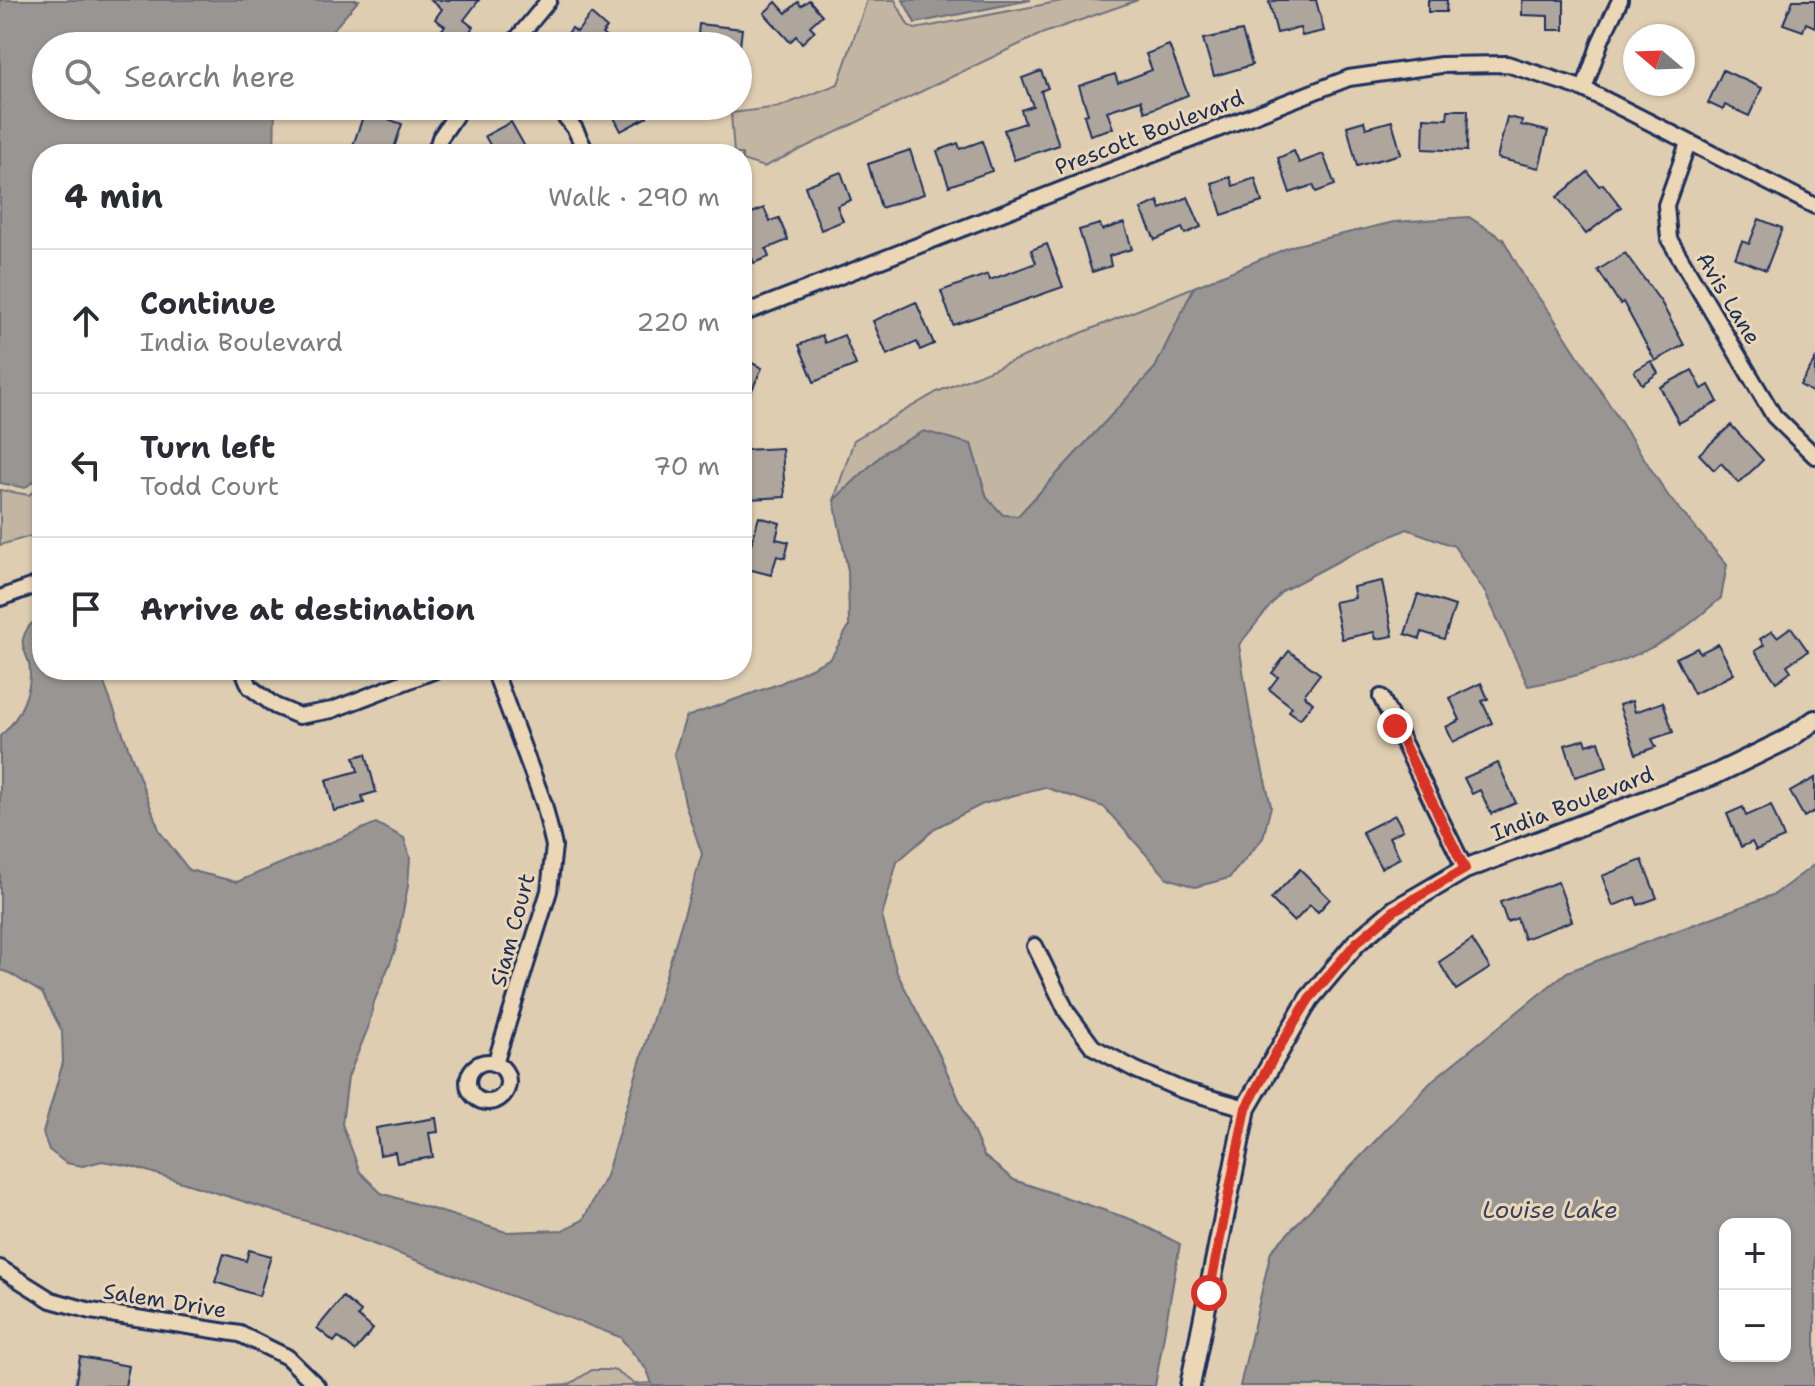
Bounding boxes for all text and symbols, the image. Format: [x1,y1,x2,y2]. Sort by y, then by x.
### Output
north arrow [1623,24,1695,96]
search box [32,32,752,120]
icon: search [60,54,104,98]
text: Search here [124,56,295,97]
street label: Prescott Boulevard [1051,83,1248,182]
text: 4 min [64,173,163,219]
text: Walk · 290 m [548,179,720,214]
street label: Avis Lane [1690,247,1767,350]
text: Continue [140,283,276,324]
icon: ahead [64,299,108,343]
text: 220 m [636,304,720,339]
text: India Boulevard [140,324,343,359]
text: Turn left [140,427,275,468]
icon: left [64,443,108,487]
text: 70 m [653,448,720,483]
text: Todd Court [140,468,279,503]
icon: arrive [64,587,108,631]
text: Arrive at destination [140,589,475,630]
route end [1377,708,1413,744]
street label: India Boulevard [1487,759,1658,848]
street label: Siam Court [483,870,542,990]
water label: Louise Lake [1482,1194,1618,1226]
map controls [1719,1218,1791,1362]
button: + [1719,1218,1791,1290]
route start [1191,1275,1227,1311]
street label: Salem Drive [101,1276,229,1325]
button: − [1719,1290,1791,1362]

